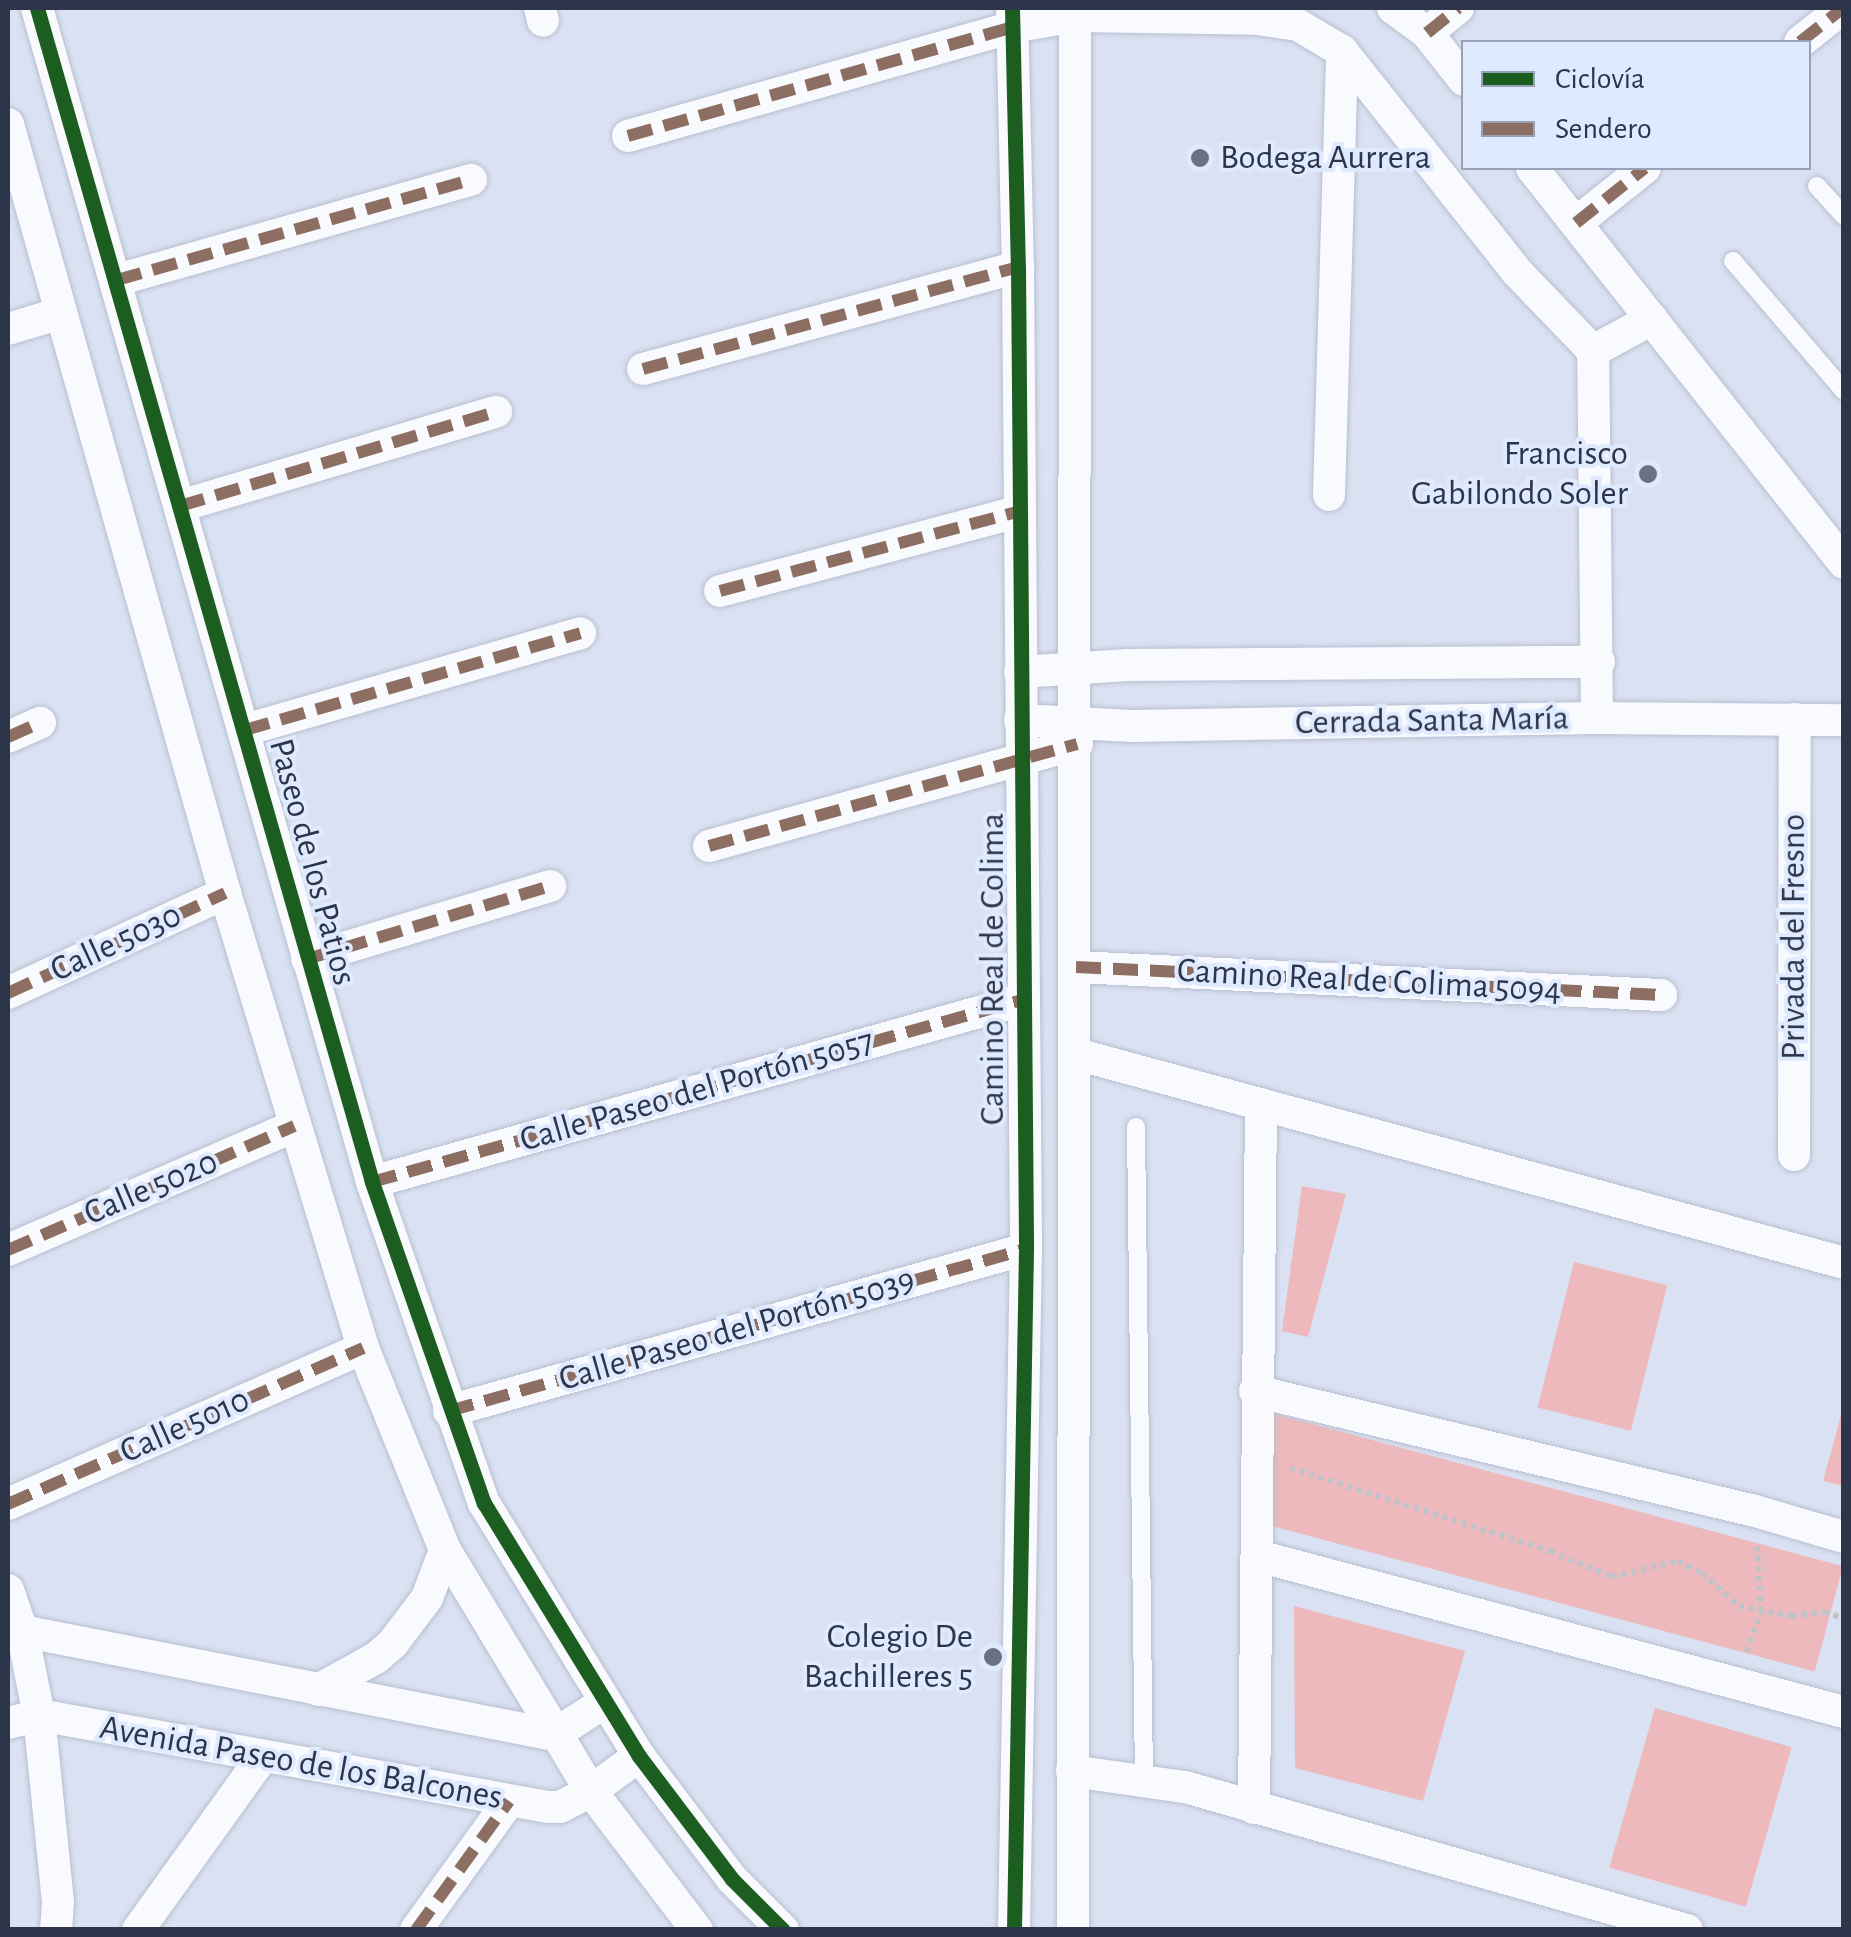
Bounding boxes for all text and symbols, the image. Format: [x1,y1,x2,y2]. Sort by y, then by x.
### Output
legend [1461,40,1811,170]
text: Ciclovía [1555,64,1645,94]
text: Sendero [1555,114,1652,144]
place label: Bodega Aurrera [1220,137,1431,179]
marker: Bodega Aurrera [1189,147,1211,169]
place label: Francisco Gabilondo Soler [1411,433,1628,515]
marker: Francisco Gabilondo Soler [1637,463,1659,485]
street label: Cerrada Santa María [1295,698,1569,744]
street label: Paseo de los Patios [259,734,365,990]
street label: Camino Real de Colima [972,813,1014,1125]
street label: Privada del Fresno [1773,814,1815,1060]
street label: Calle 5030 [44,894,188,992]
street label: Camino Real de Colima 5094 [1176,950,1562,1012]
street label: Calle Paseo del Portón 5057 [515,1020,879,1162]
street label: Calle 5020 [78,1141,224,1235]
street label: Calle Paseo del Portón 5039 [554,1259,920,1401]
street label: Calle 5010 [114,1379,256,1473]
place label: Colegio De Bachilleres 5 [804,1616,973,1698]
marker: Colegio De Bachilleres 5 [982,1646,1004,1668]
street label: Avenida Paseo de los Balcones [97,1707,505,1819]

